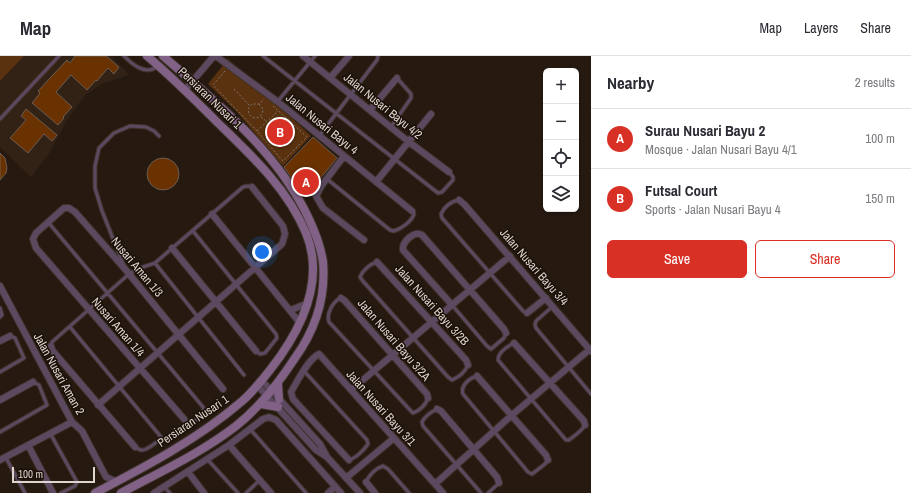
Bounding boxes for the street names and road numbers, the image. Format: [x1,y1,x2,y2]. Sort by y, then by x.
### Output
street label: Persiaran Nusari 1 [175,64,246,133]
street label: Jalan Nusari Bayu 4/2 [340,69,426,143]
street label: Jalan Nusari Bayu 4 [283,90,362,158]
street label: Jalan Nusari Bayu 3/4 [496,225,572,309]
street label: Nusari Aman 1/3 [107,234,167,300]
street label: Jalan Nusari Bayu 3/2B [391,261,473,349]
street label: Nusari Aman 1/4 [88,294,148,360]
street label: Jalan Nusari Bayu 3/2A [354,296,434,385]
street label: Jalan Nusari Aman 2 [30,330,88,418]
street label: Jalan Nusari Bayu 3/1 [343,367,420,450]
street label: Persiaran Nusari 1 [154,391,232,451]

